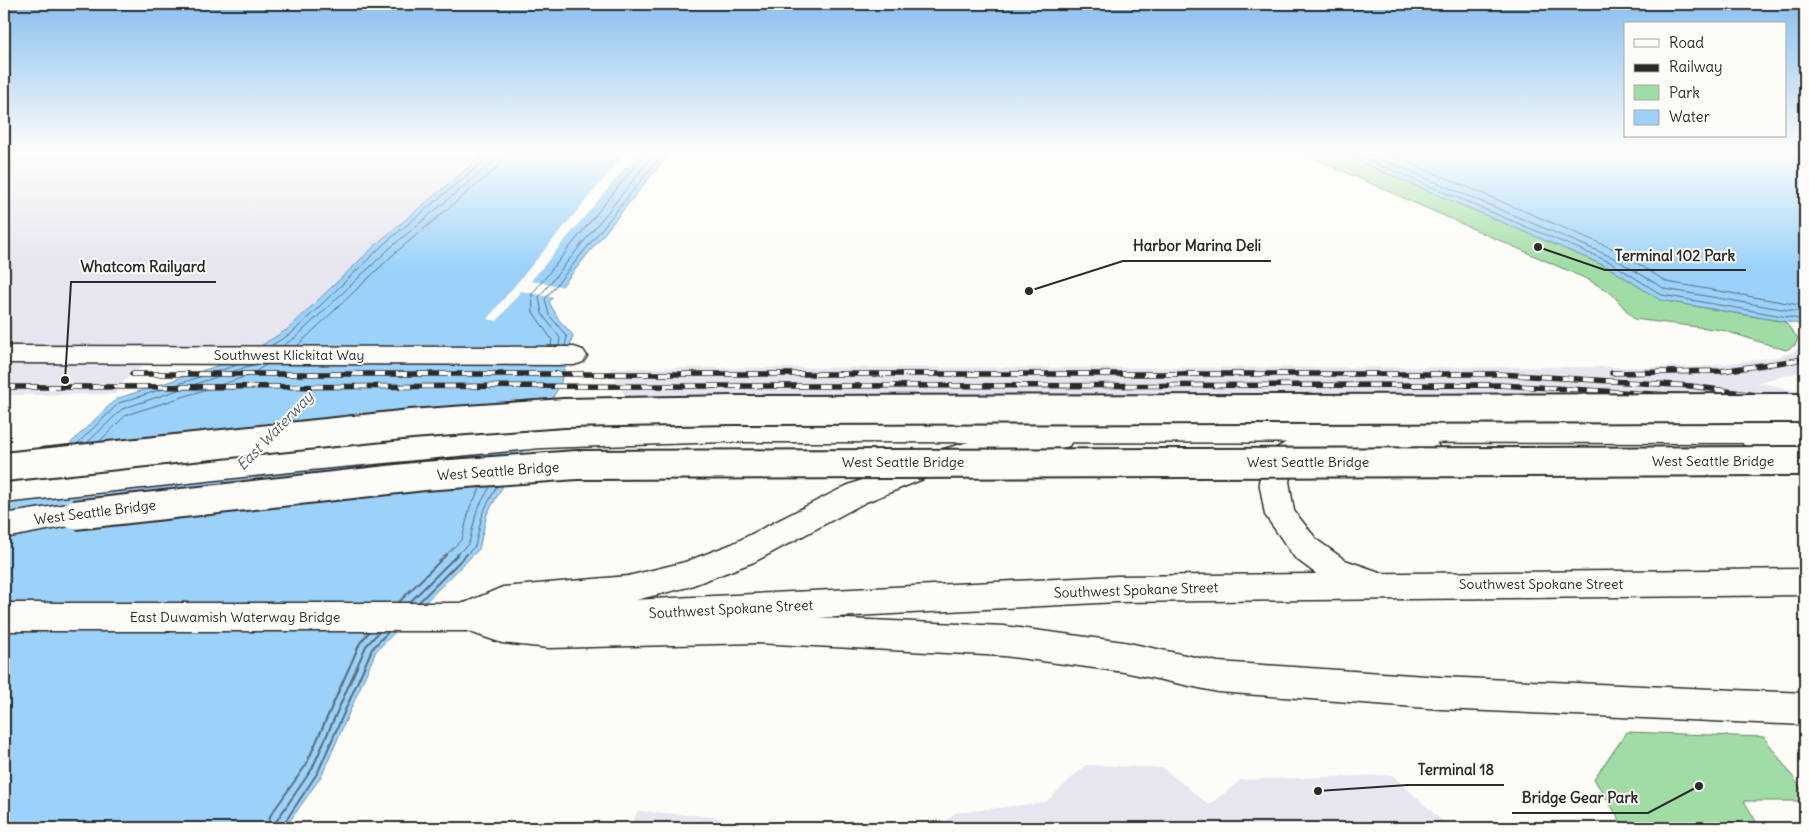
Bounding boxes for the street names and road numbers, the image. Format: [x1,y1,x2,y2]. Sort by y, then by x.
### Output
street label: Southwest Klickitat Way [214,346,364,364]
street label: West Seattle Bridge [1652,452,1774,470]
street label: West Seattle Bridge [842,453,964,471]
street label: West Seattle Bridge [1247,453,1369,471]
street label: West Seattle Bridge [436,458,560,484]
street label: West Seattle Bridge [33,496,157,528]
street label: Southwest Spokane Street [1459,575,1624,593]
street label: Southwest Spokane Street [1053,578,1219,602]
street label: Southwest Spokane Street [648,596,814,622]
street label: East Duwamish Waterway Bridge [130,608,340,626]

